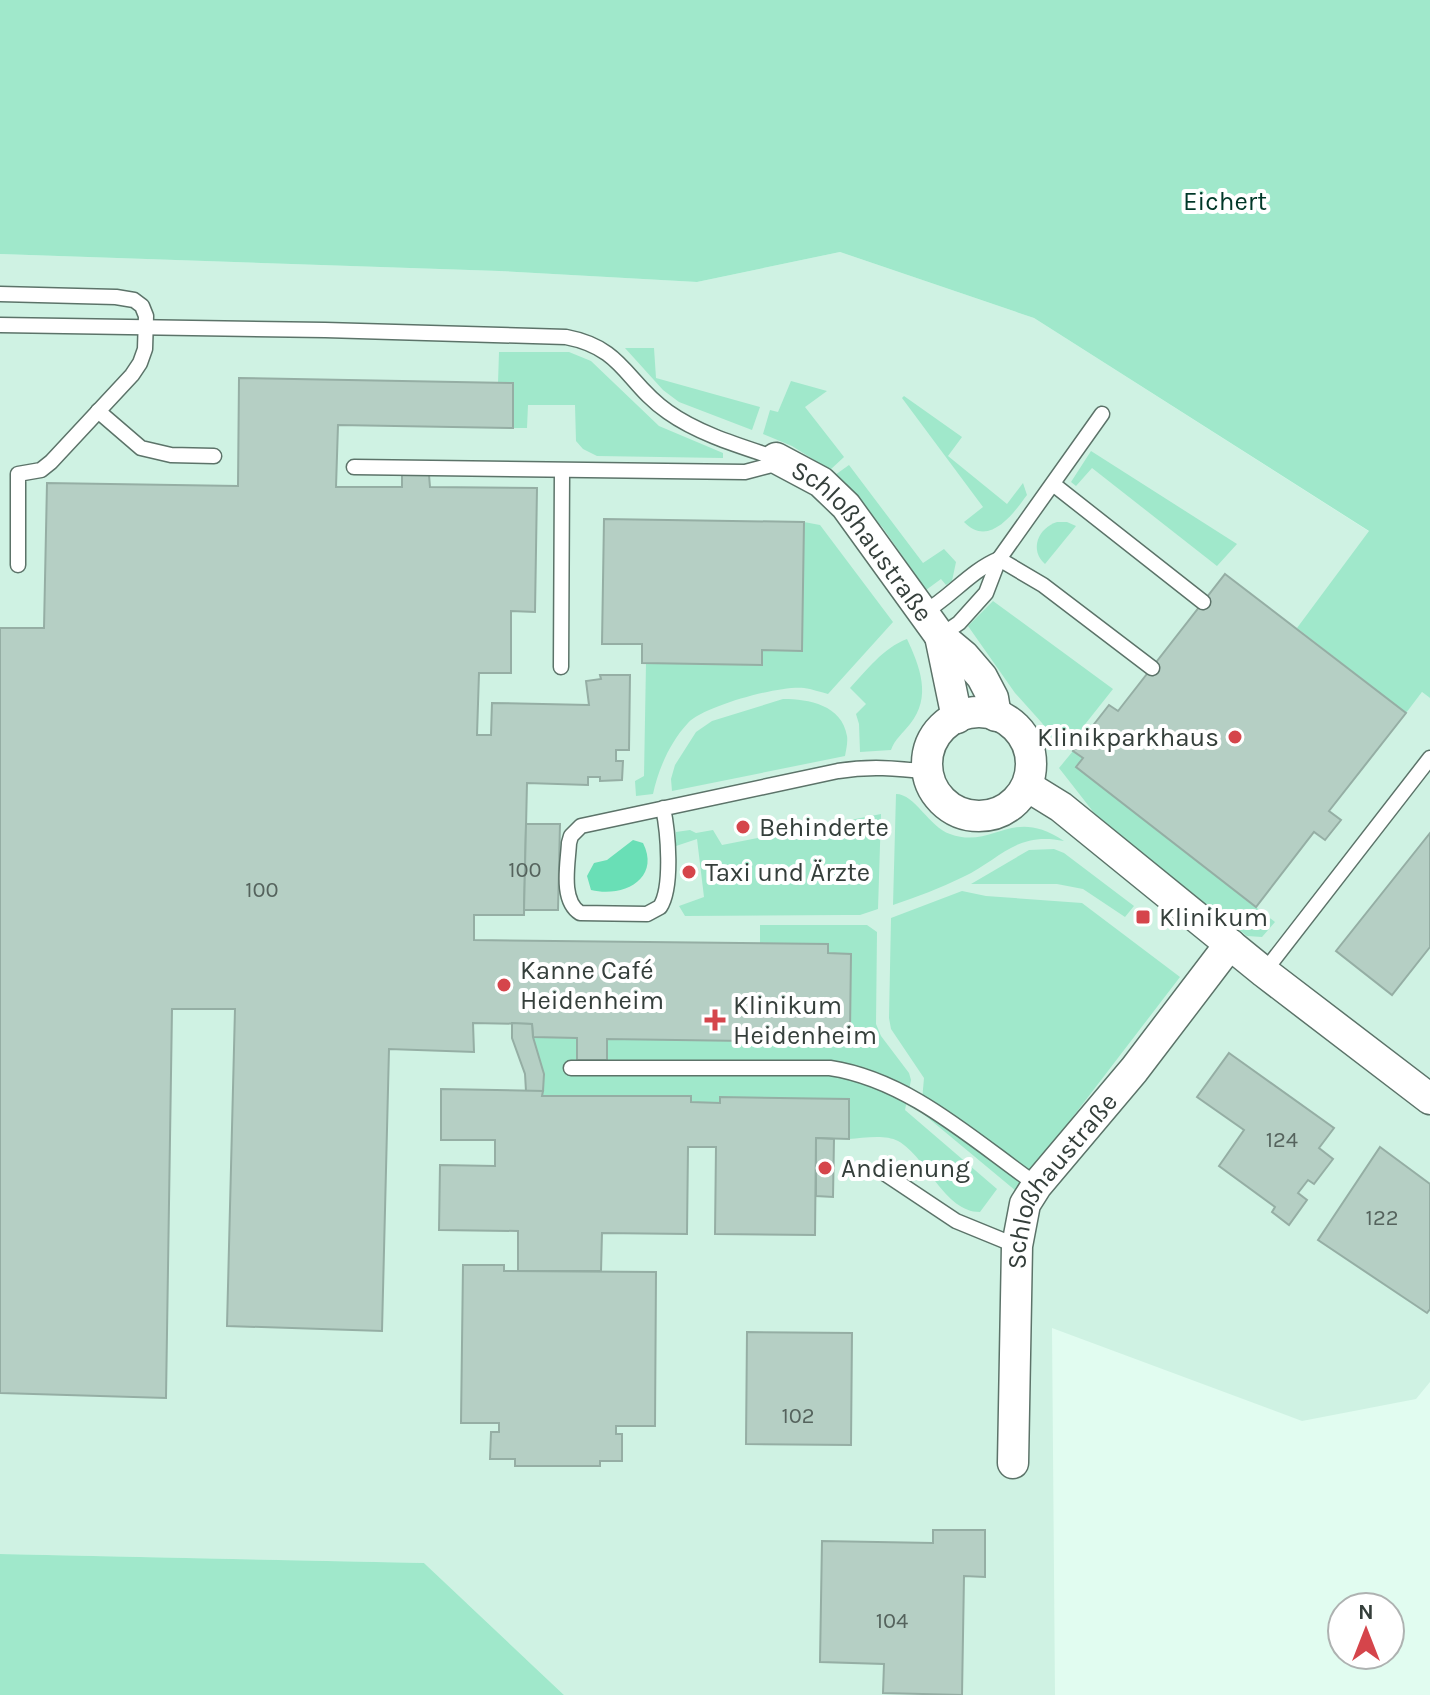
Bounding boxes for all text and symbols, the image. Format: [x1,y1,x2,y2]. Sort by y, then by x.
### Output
park label: Eichert [1183,186,1267,217]
street label: Schloßhaustraße [786,454,939,628]
place label: Klinikparkhaus [1037,722,1219,753]
marker: Klinikparkhaus [1226,728,1244,746]
place label: Behinderte [759,812,889,843]
marker: Behinderte [734,818,752,836]
house number: 100 [508,857,542,883]
place label: Taxi und Ärzte [705,857,870,888]
marker: Taxi und Ärzte [680,863,698,881]
house number: 100 [245,877,279,903]
place label: Klinikum [1159,902,1268,933]
marker: Klinikum [1134,908,1152,926]
place label: Kanne Café Heidenheim [520,955,664,1016]
marker: Kanne Café Heidenheim [495,976,513,994]
place label: Klinikum Heidenheim [733,990,877,1051]
marker: Klinikum Heidenheim [704,1009,726,1031]
street label: Schloßhaustraße [1002,1087,1124,1270]
house number: 124 [1266,1127,1298,1153]
place label: Andienung [841,1153,970,1184]
marker: Andienung [816,1159,834,1177]
house number: 122 [1366,1205,1398,1231]
house number: 102 [781,1403,815,1429]
north arrow [1326,1591,1406,1671]
text: N [1358,1599,1374,1625]
house number: 104 [876,1608,908,1634]

